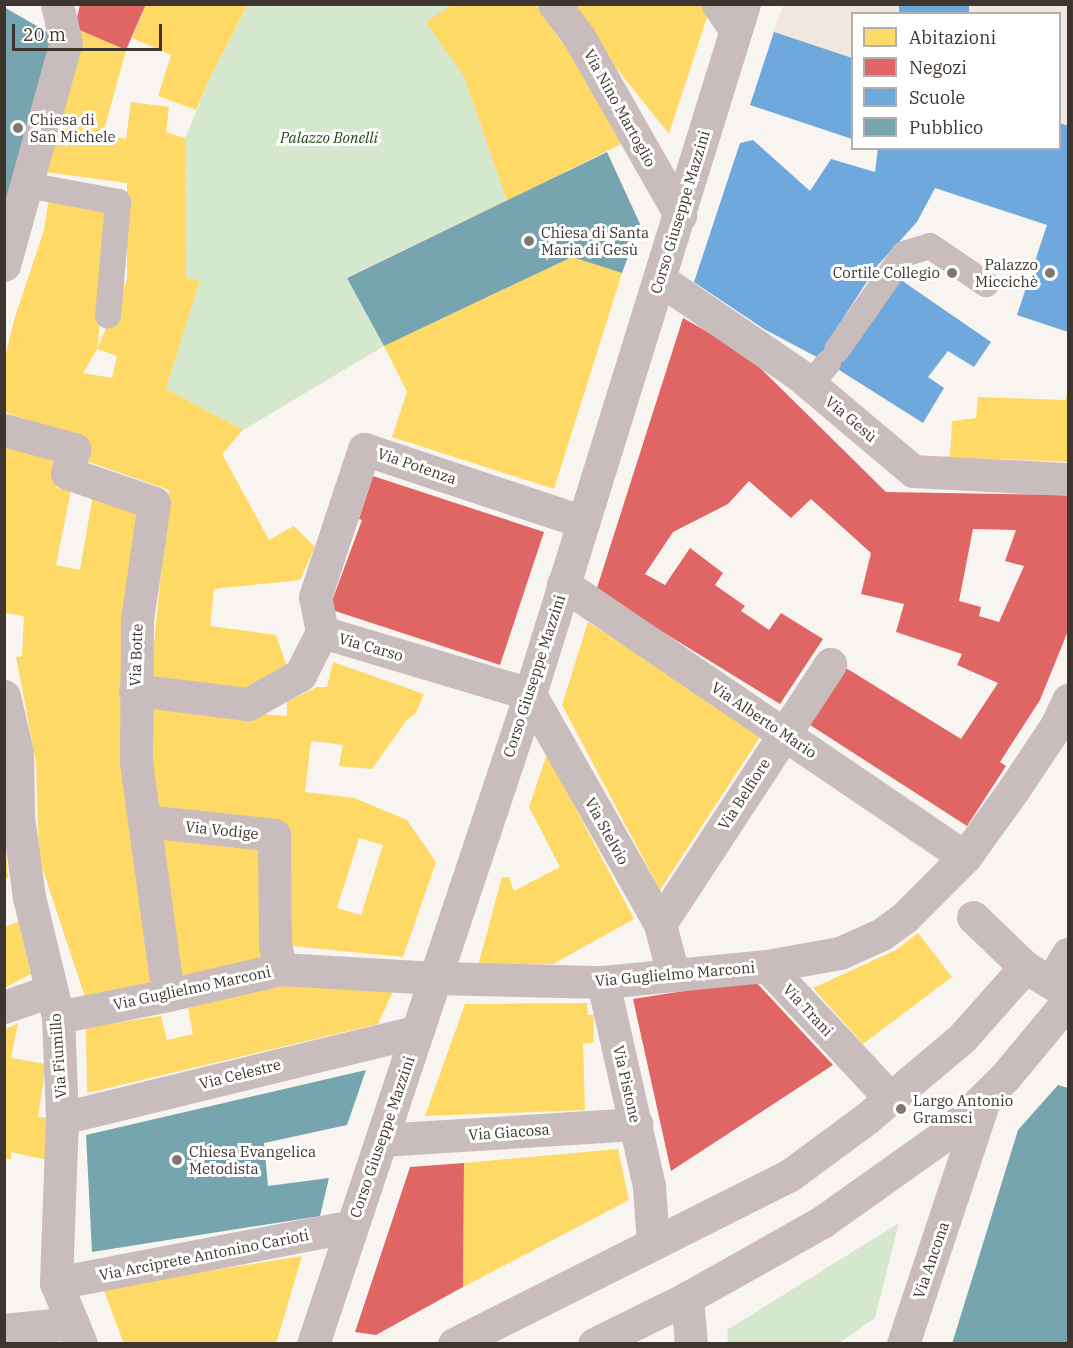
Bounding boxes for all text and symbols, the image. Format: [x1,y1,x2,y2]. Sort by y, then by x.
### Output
scale bar [15,12,165,50]
legend [851,12,1061,150]
text: 20 m [23,23,66,46]
text: Abitazioni [909,26,996,49]
street label: Via Nino Martoglio [580,46,660,170]
text: Negozi [909,56,967,79]
text: Scuole [909,86,965,109]
place label: Chiesa di San Michele [30,110,116,145]
text: Pubblico [909,116,983,139]
marker: Chiesa di San Michele [11,121,25,135]
street label: Corso Giuseppe Mazzini [647,128,713,296]
park label: Palazzo Bonelli [280,129,378,147]
place label: Chiesa di Santa Maria di Gesù [541,223,649,258]
marker: Chiesa di Santa Maria di Gesù [522,234,536,248]
place label: Palazzo Miccichè [975,255,1038,290]
place label: Cortile Collegio [833,264,940,282]
marker: Cortile Collegio [945,266,959,280]
marker: Palazzo Miccichè [1043,266,1057,280]
street label: Via Gesù [822,392,880,446]
street label: Via Potenza [375,444,459,488]
street label: Corso Giuseppe Mazzini [499,593,569,759]
street label: Via Botte [126,623,146,687]
street label: Via Carso [337,629,405,665]
street label: Via Alberto Mario [708,678,820,762]
street label: Via Belfiore [714,755,774,833]
street label: Via Stelvio [581,794,633,868]
street label: Via Vodige [184,817,260,843]
street label: Via Guglielmo Marconi [594,958,756,990]
street label: Via Guglielmo Marconi [112,963,272,1013]
street label: Via Trani [779,980,837,1040]
street label: Via Fiumillo [46,1013,70,1099]
street label: Via Pistone [609,1044,645,1124]
street label: Corso Giuseppe Mazzini [346,1054,418,1220]
street label: Via Celestre [197,1055,283,1093]
place label: Largo Antonio Gramsci [913,1091,1013,1126]
marker: Largo Antonio Gramsci [894,1102,908,1116]
street label: Via Giacosa [468,1120,550,1144]
place label: Chiesa Evangelica Metodista [189,1142,316,1177]
marker: Chiesa Evangelica Metodista [170,1153,184,1167]
street label: Via Ancona [910,1219,952,1301]
street label: Via Arciprete Antonino Carioti [98,1226,310,1284]

